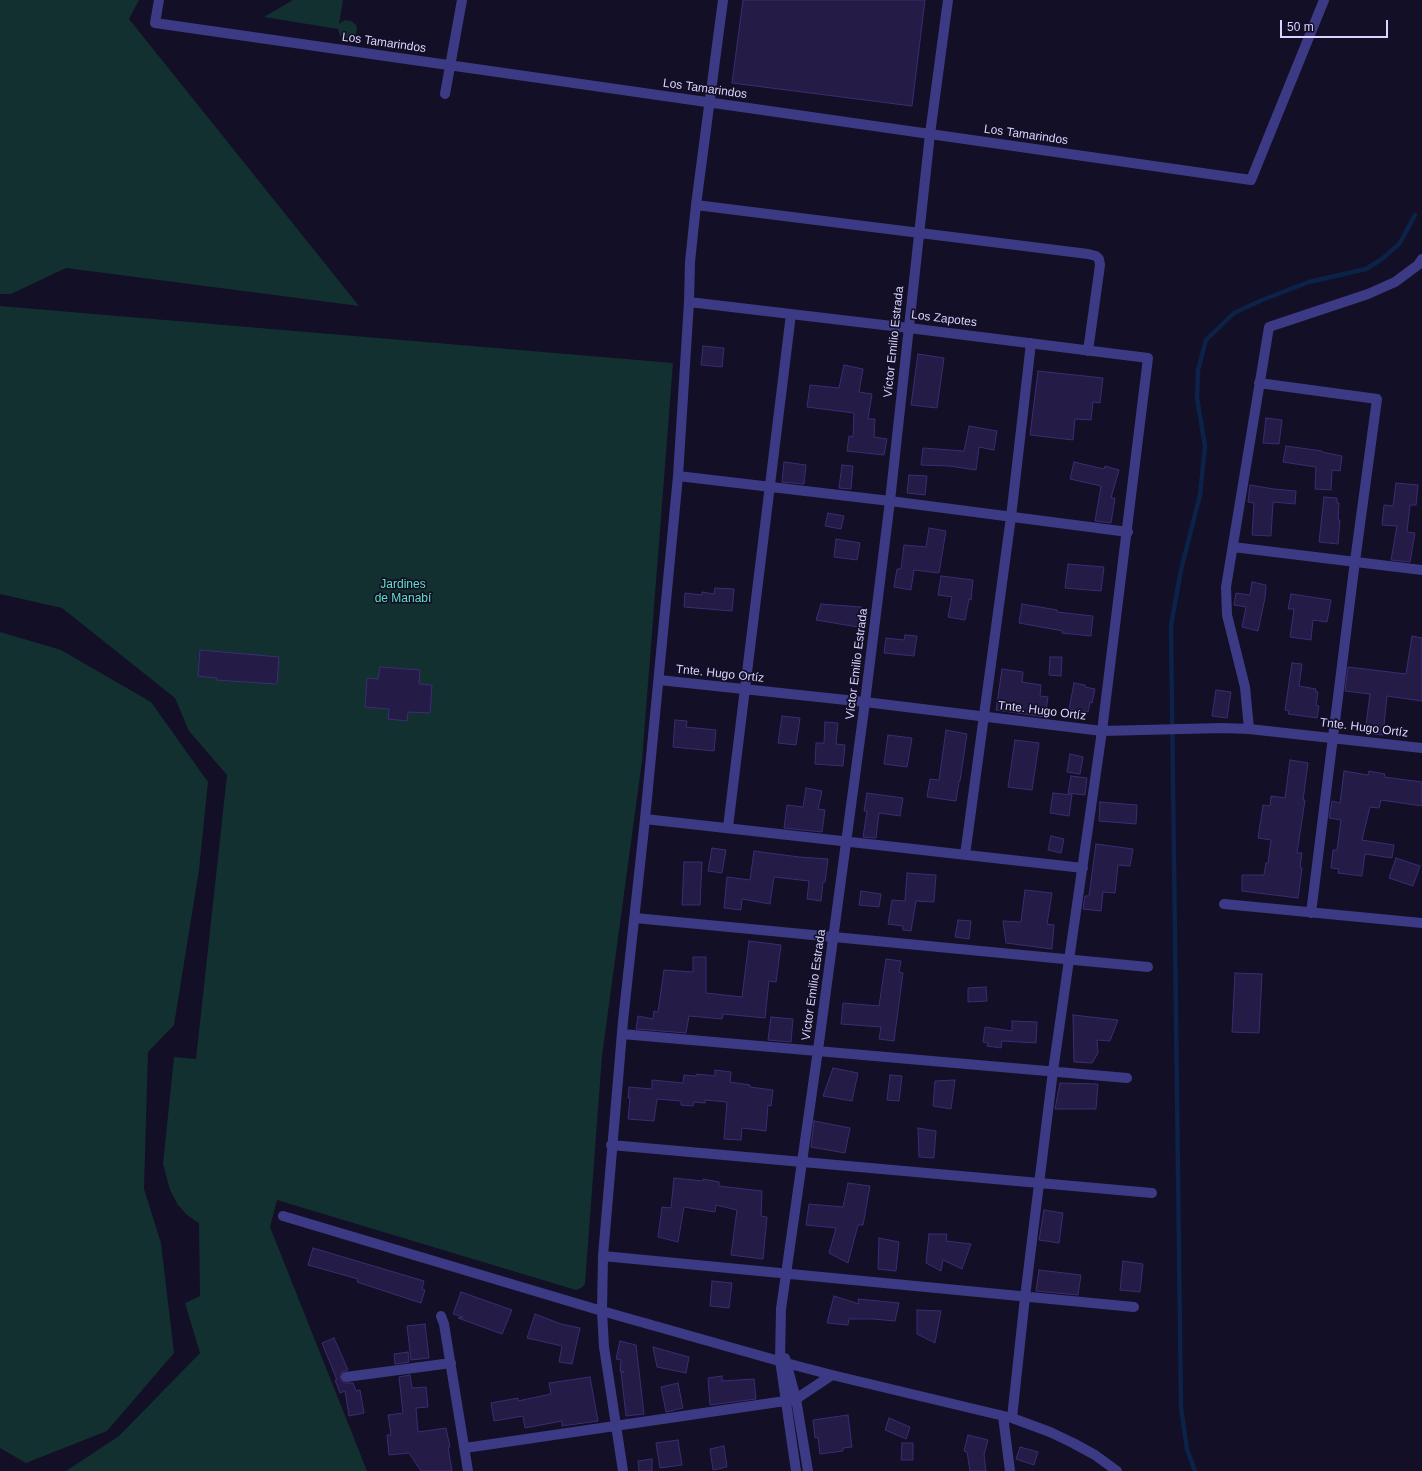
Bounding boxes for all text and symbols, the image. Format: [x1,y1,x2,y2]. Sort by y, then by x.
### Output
scale bar [1282,12,1390,38]
text: 50 m [1287,20,1314,34]
street label: Los Tamarindos [341,30,427,56]
street label: Los Tamarindos [662,76,748,102]
street label: Los Tamarindos [983,122,1069,148]
street label: Víctor Emilio Estrada [881,286,907,398]
street label: Los Zapotes [910,308,978,330]
park label: Jardines de Manabí [375,578,431,606]
street label: Víctor Emilio Estrada [843,608,871,720]
street label: Tnte. Hugo Ortíz [675,662,765,686]
street label: Tnte. Hugo Ortíz [997,698,1087,724]
street label: Tnte. Hugo Ortíz [1319,715,1409,741]
street label: Víctor Emilio Estrada [799,929,829,1041]

